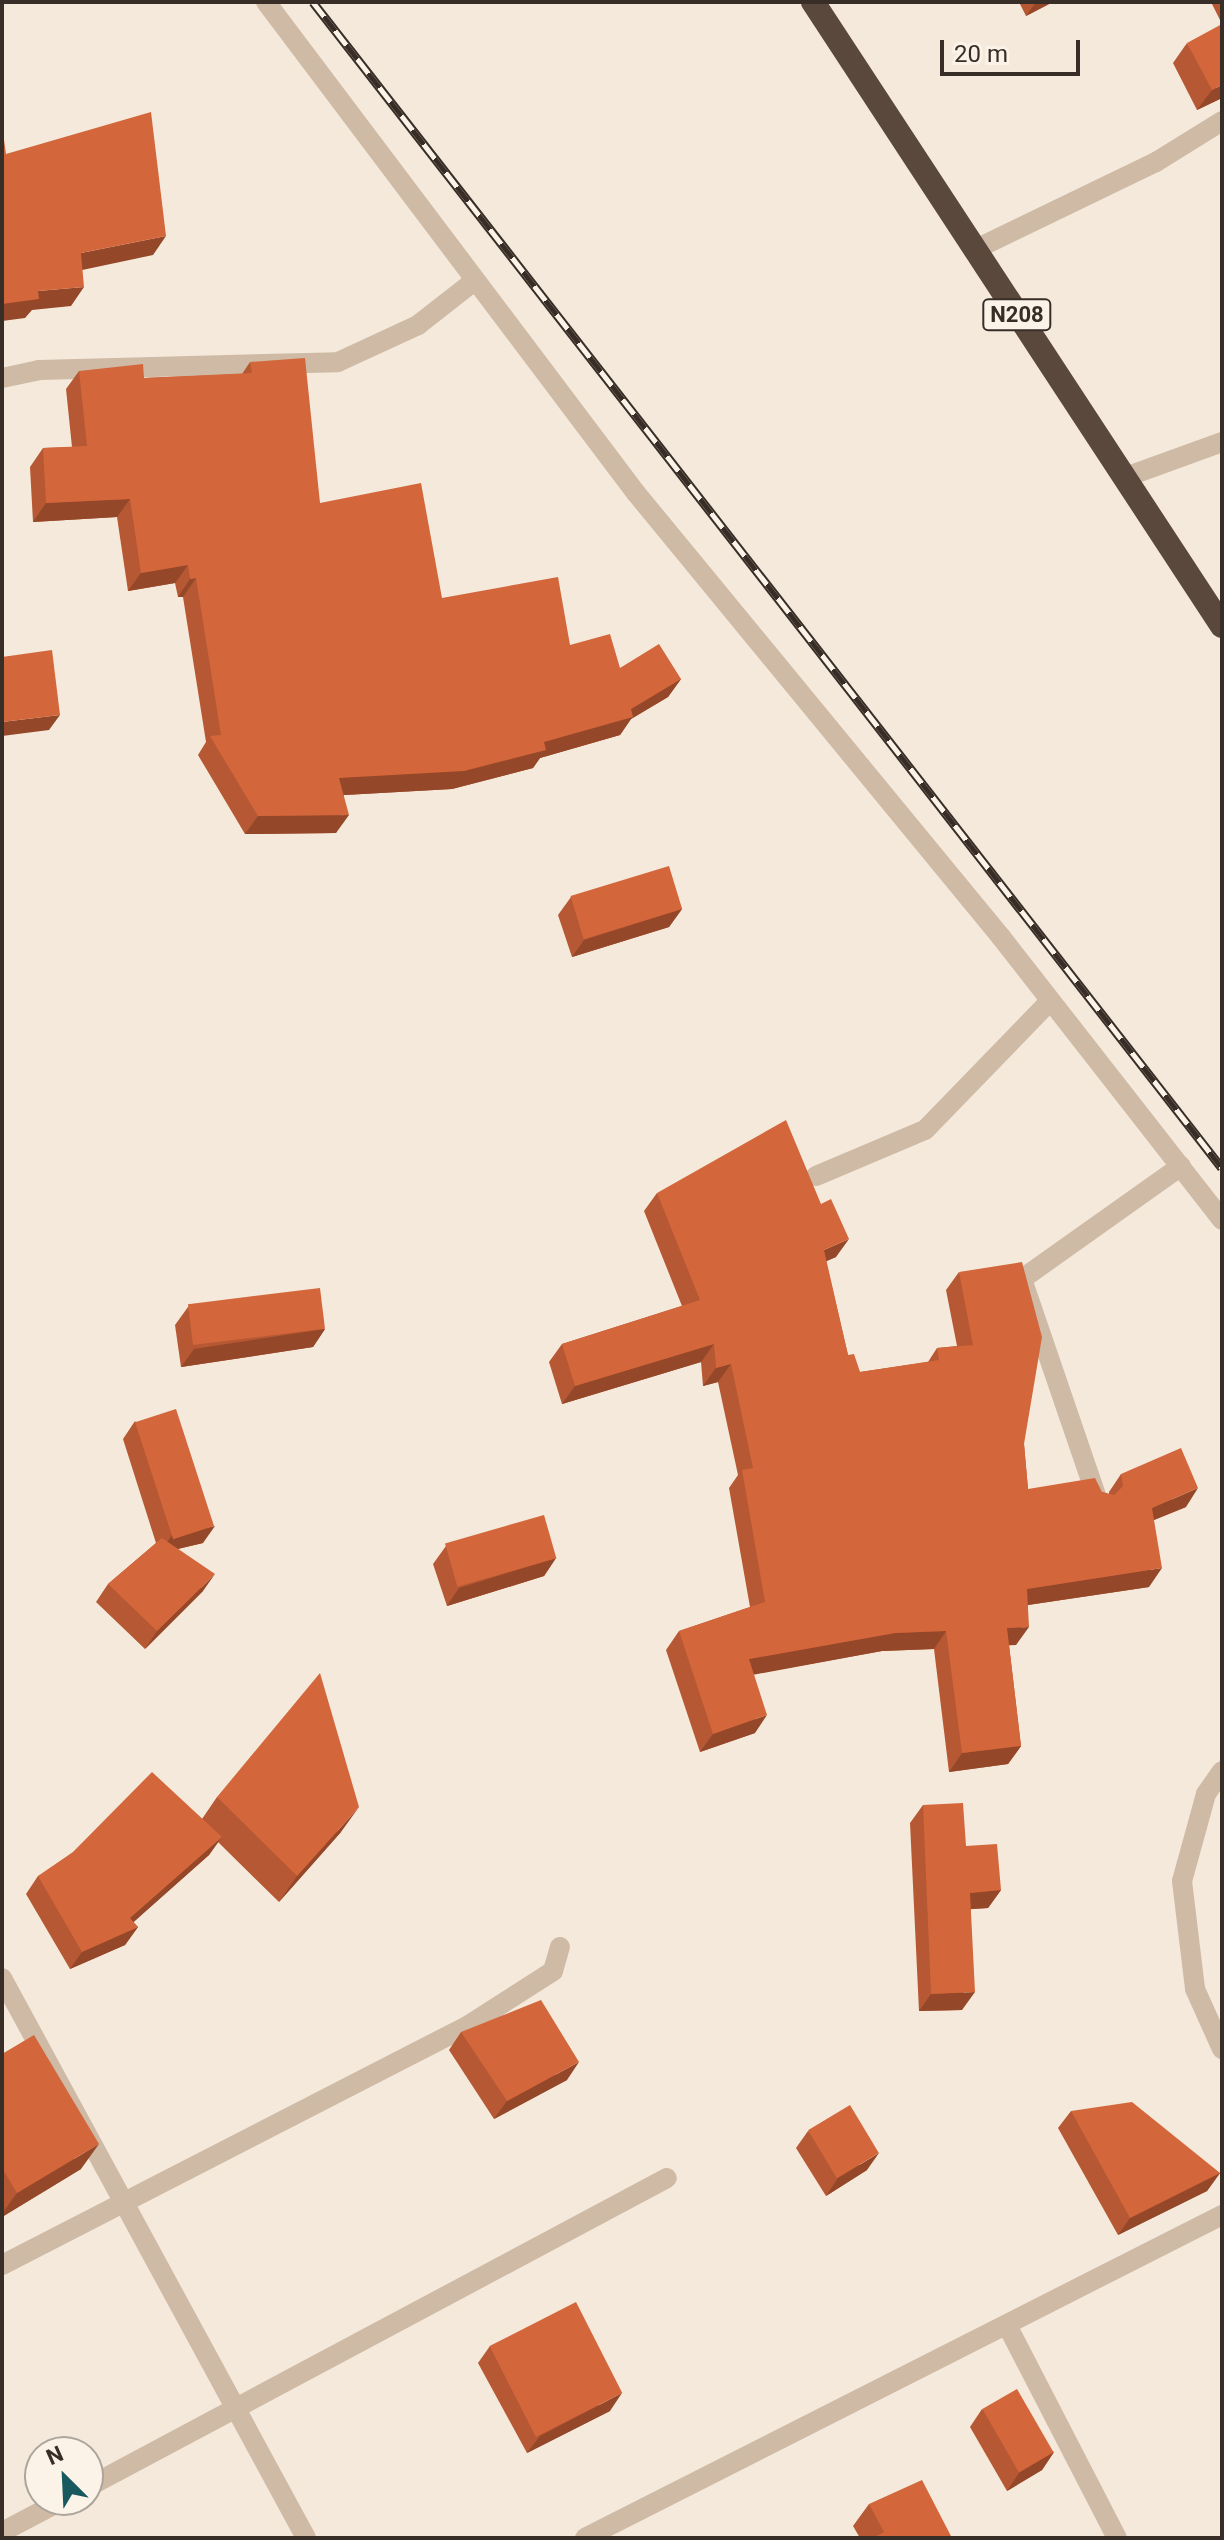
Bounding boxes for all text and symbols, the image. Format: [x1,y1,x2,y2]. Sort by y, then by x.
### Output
scale bar [944,24,1084,74]
text: 20 m [954,40,1008,68]
road number: N208 [981,297,1053,333]
north arrow [24,2436,104,2516]
text: N [43,2441,67,2470]

